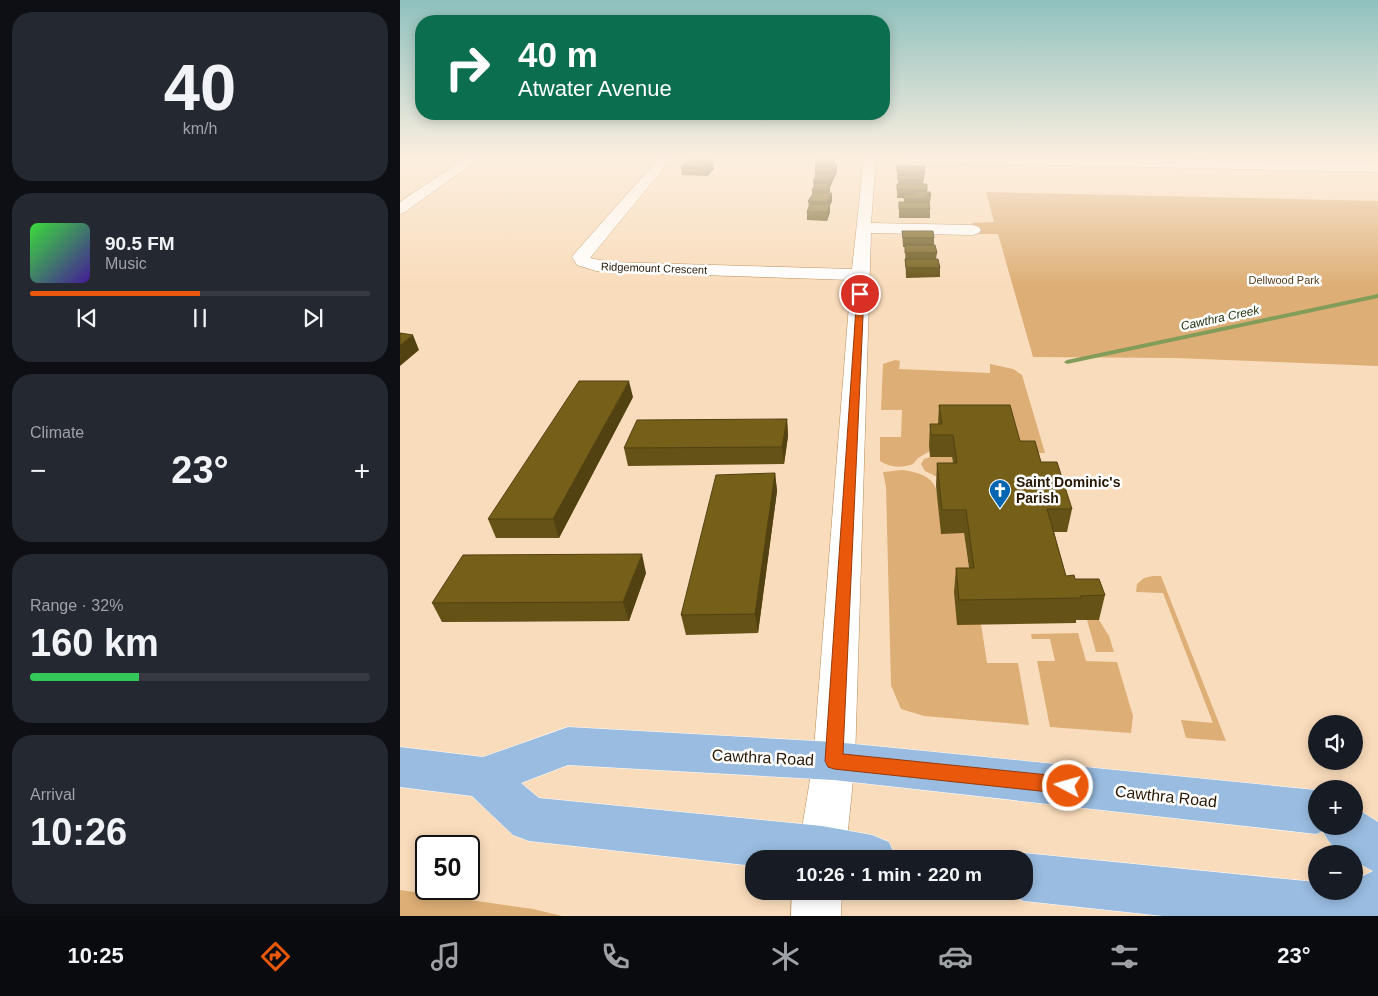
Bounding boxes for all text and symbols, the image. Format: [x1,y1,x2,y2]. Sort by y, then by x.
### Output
icon: right [435,35,500,100]
text: 40 m [518,35,598,74]
text: 40 [164,51,236,124]
text: Atwater Avenue [518,76,672,101]
text: km/h [183,120,217,137]
text: 90.5 FM [105,233,175,254]
text: Music [105,255,147,272]
street label: Ridgemount Crescent [601,260,707,276]
pin [839,273,881,315]
park label: Dellwood Park [1249,274,1320,286]
icon: arrive [846,280,874,308]
water label: Cawthra Creek [1179,303,1262,333]
icon: previous [73,304,101,332]
icon: pause [186,304,214,332]
icon: next [299,304,327,332]
text: Climate [30,424,84,441]
text: 23° [171,449,229,491]
text: − [30,455,46,486]
text: + [354,455,370,486]
place label: Saint Dominic's Parish [1016,474,1121,506]
church icon: Saint Dominic's Parish [988,478,1012,509]
text: Range · 32% [30,597,123,614]
text: 160 km [30,622,159,664]
map controls [1308,715,1363,900]
button: sound [1308,715,1363,770]
street label: Cawthra Road [711,746,814,769]
position arrow [1041,759,1093,811]
button: + [1308,780,1363,835]
street label: Cawthra Road [1114,783,1218,810]
text: Arrival [30,786,75,803]
text: 10:26 [30,811,127,853]
speed limit sign: 50 [415,835,480,900]
button: − [1308,845,1363,900]
text: 10:26 · 1 min · 220 m [796,864,982,885]
icon: directions [258,939,293,974]
icon: music [428,939,463,974]
icon: phone [598,939,633,974]
icon: climate [768,939,803,974]
icon: car [938,939,973,974]
icon: filters [1107,939,1142,974]
text: 10:25 [67,943,124,968]
text: 23° [1277,943,1311,968]

